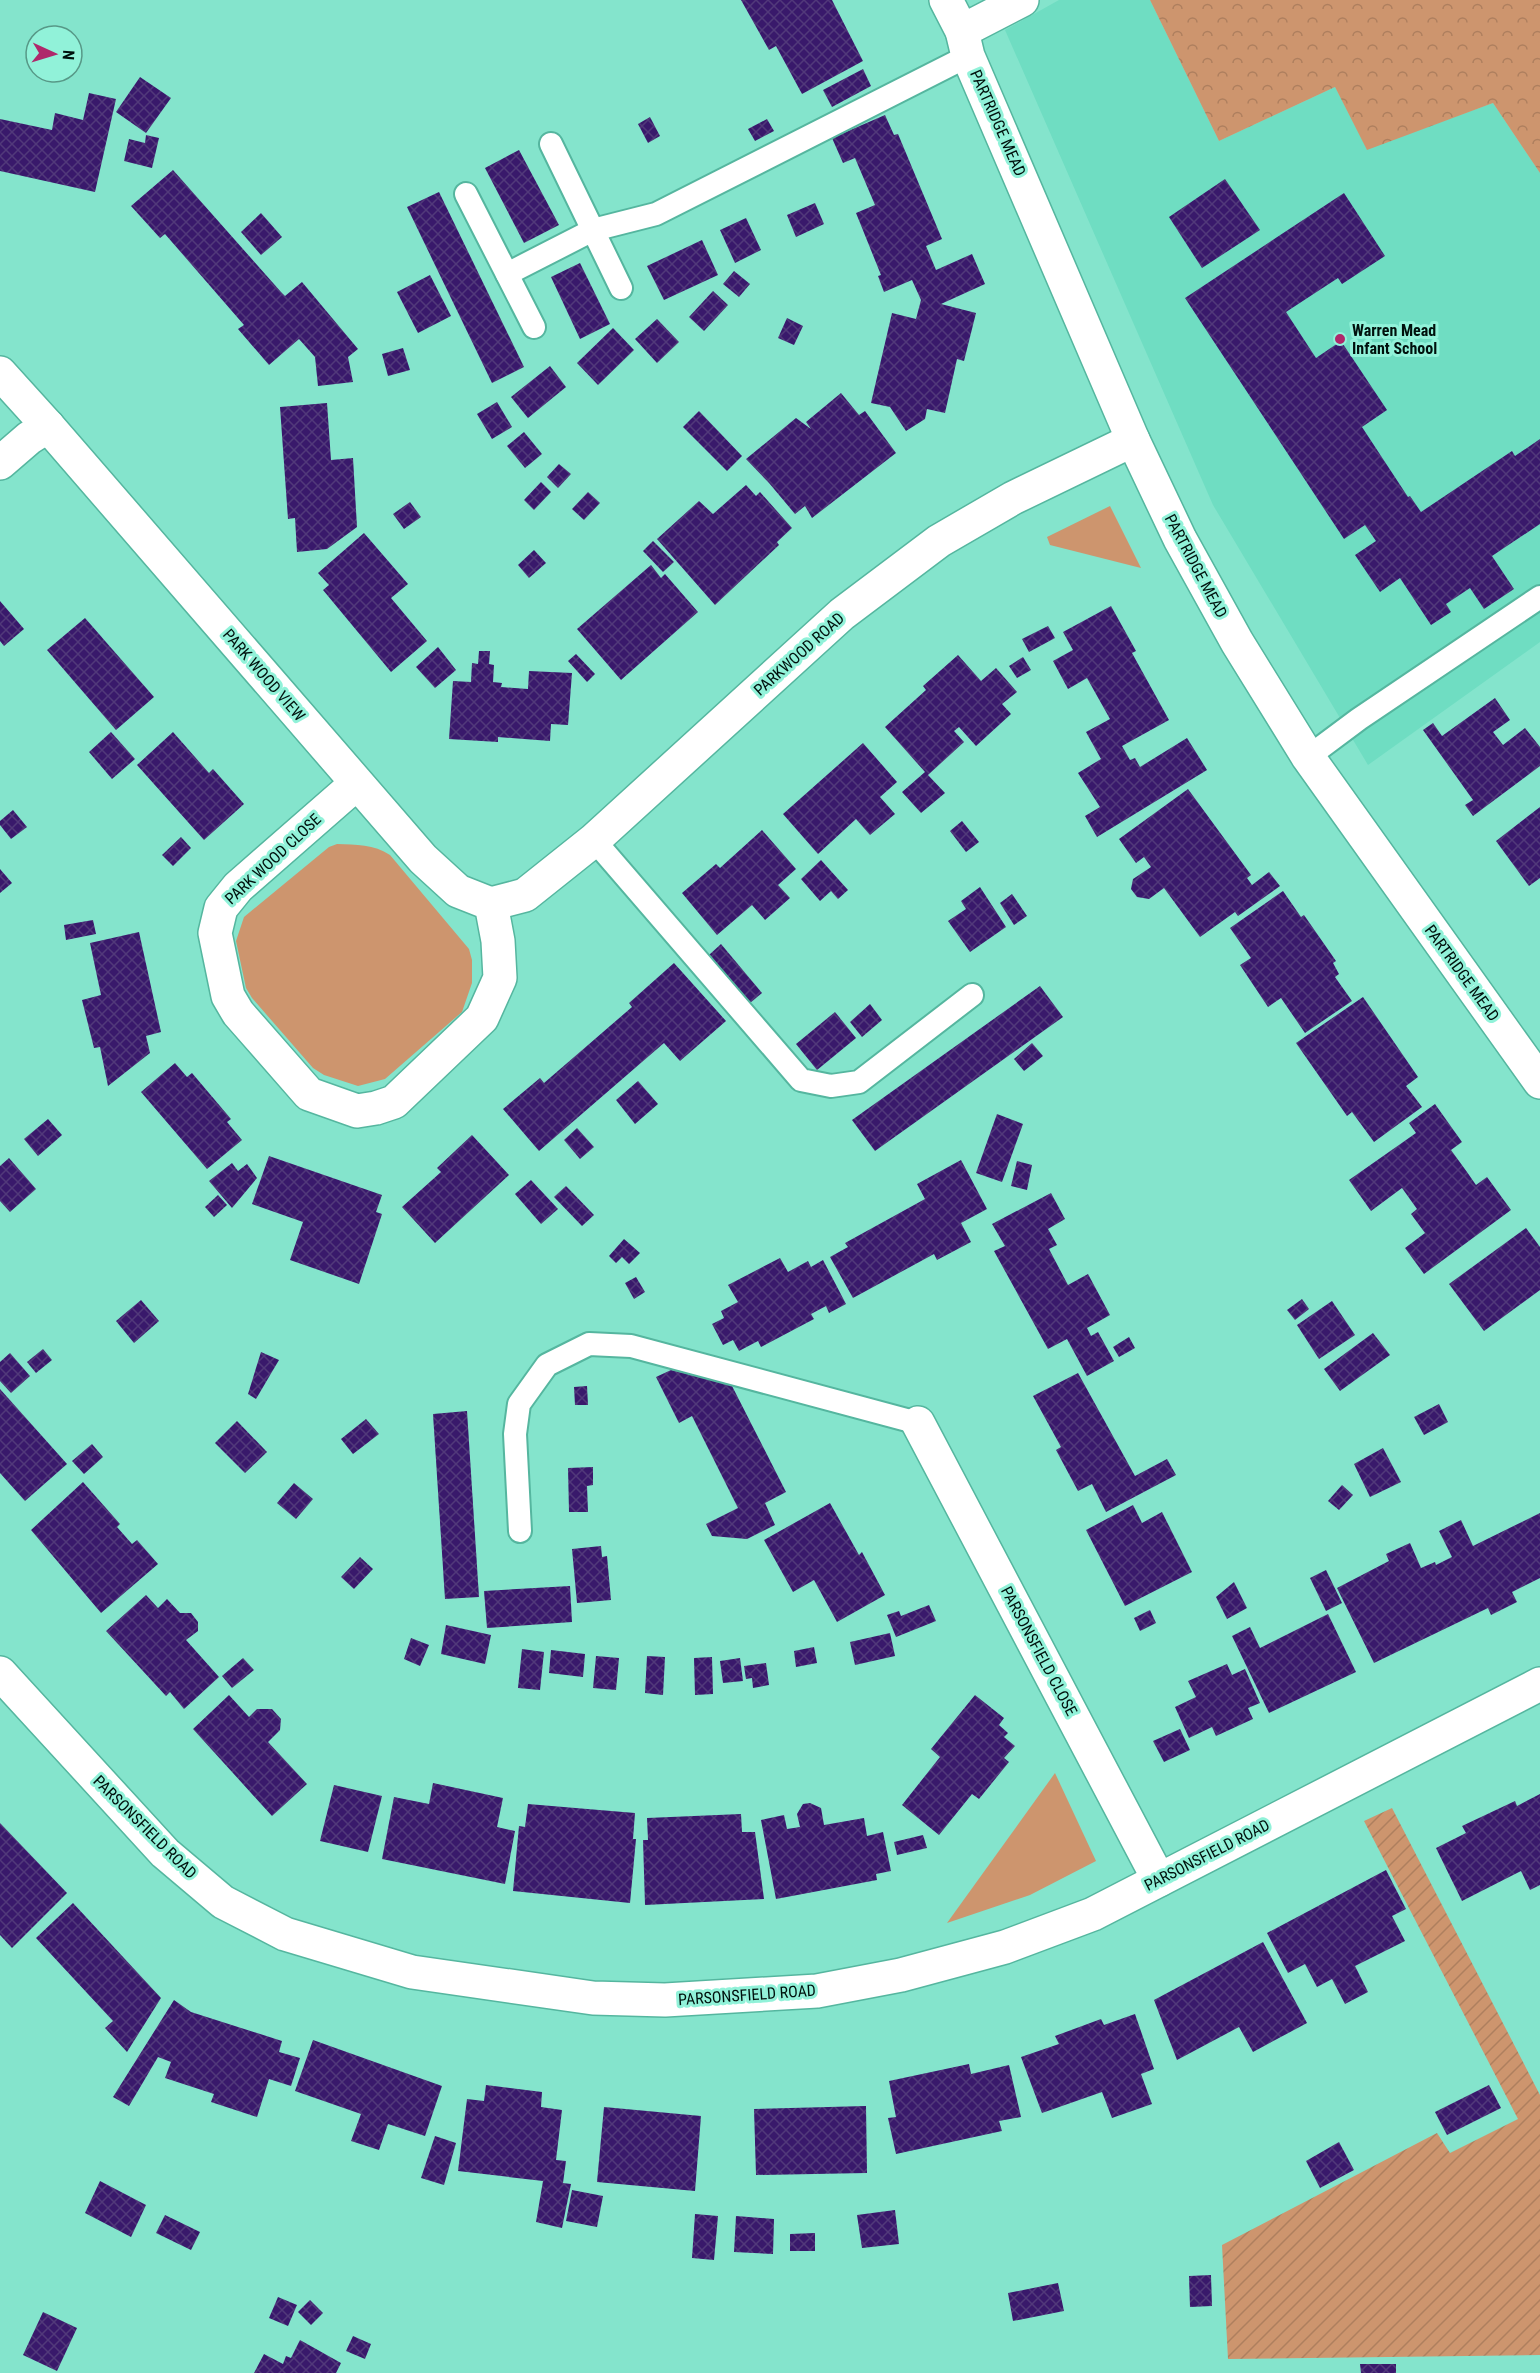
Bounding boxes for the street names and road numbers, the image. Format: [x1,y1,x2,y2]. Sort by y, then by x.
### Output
street label: PARTRIDGE MEAD [966,67,1030,179]
street label: PARTRIDGE MEAD [1161,511,1231,621]
street label: PARKWOOD ROAD [750,609,848,699]
street label: PARK WOOD VIEW [219,625,309,725]
street label: PARK WOOD CLOSE [221,810,325,908]
street label: PARTRIDGE MEAD [1421,921,1503,1025]
street label: PARSONSFIELD CLOSE [997,1583,1081,1719]
street label: PARSONSFIELD ROAD [89,1771,201,1883]
street label: PARSONSFIELD ROAD [1141,1815,1273,1895]
street label: PARSONSFIELD ROAD [678,1981,816,2009]

